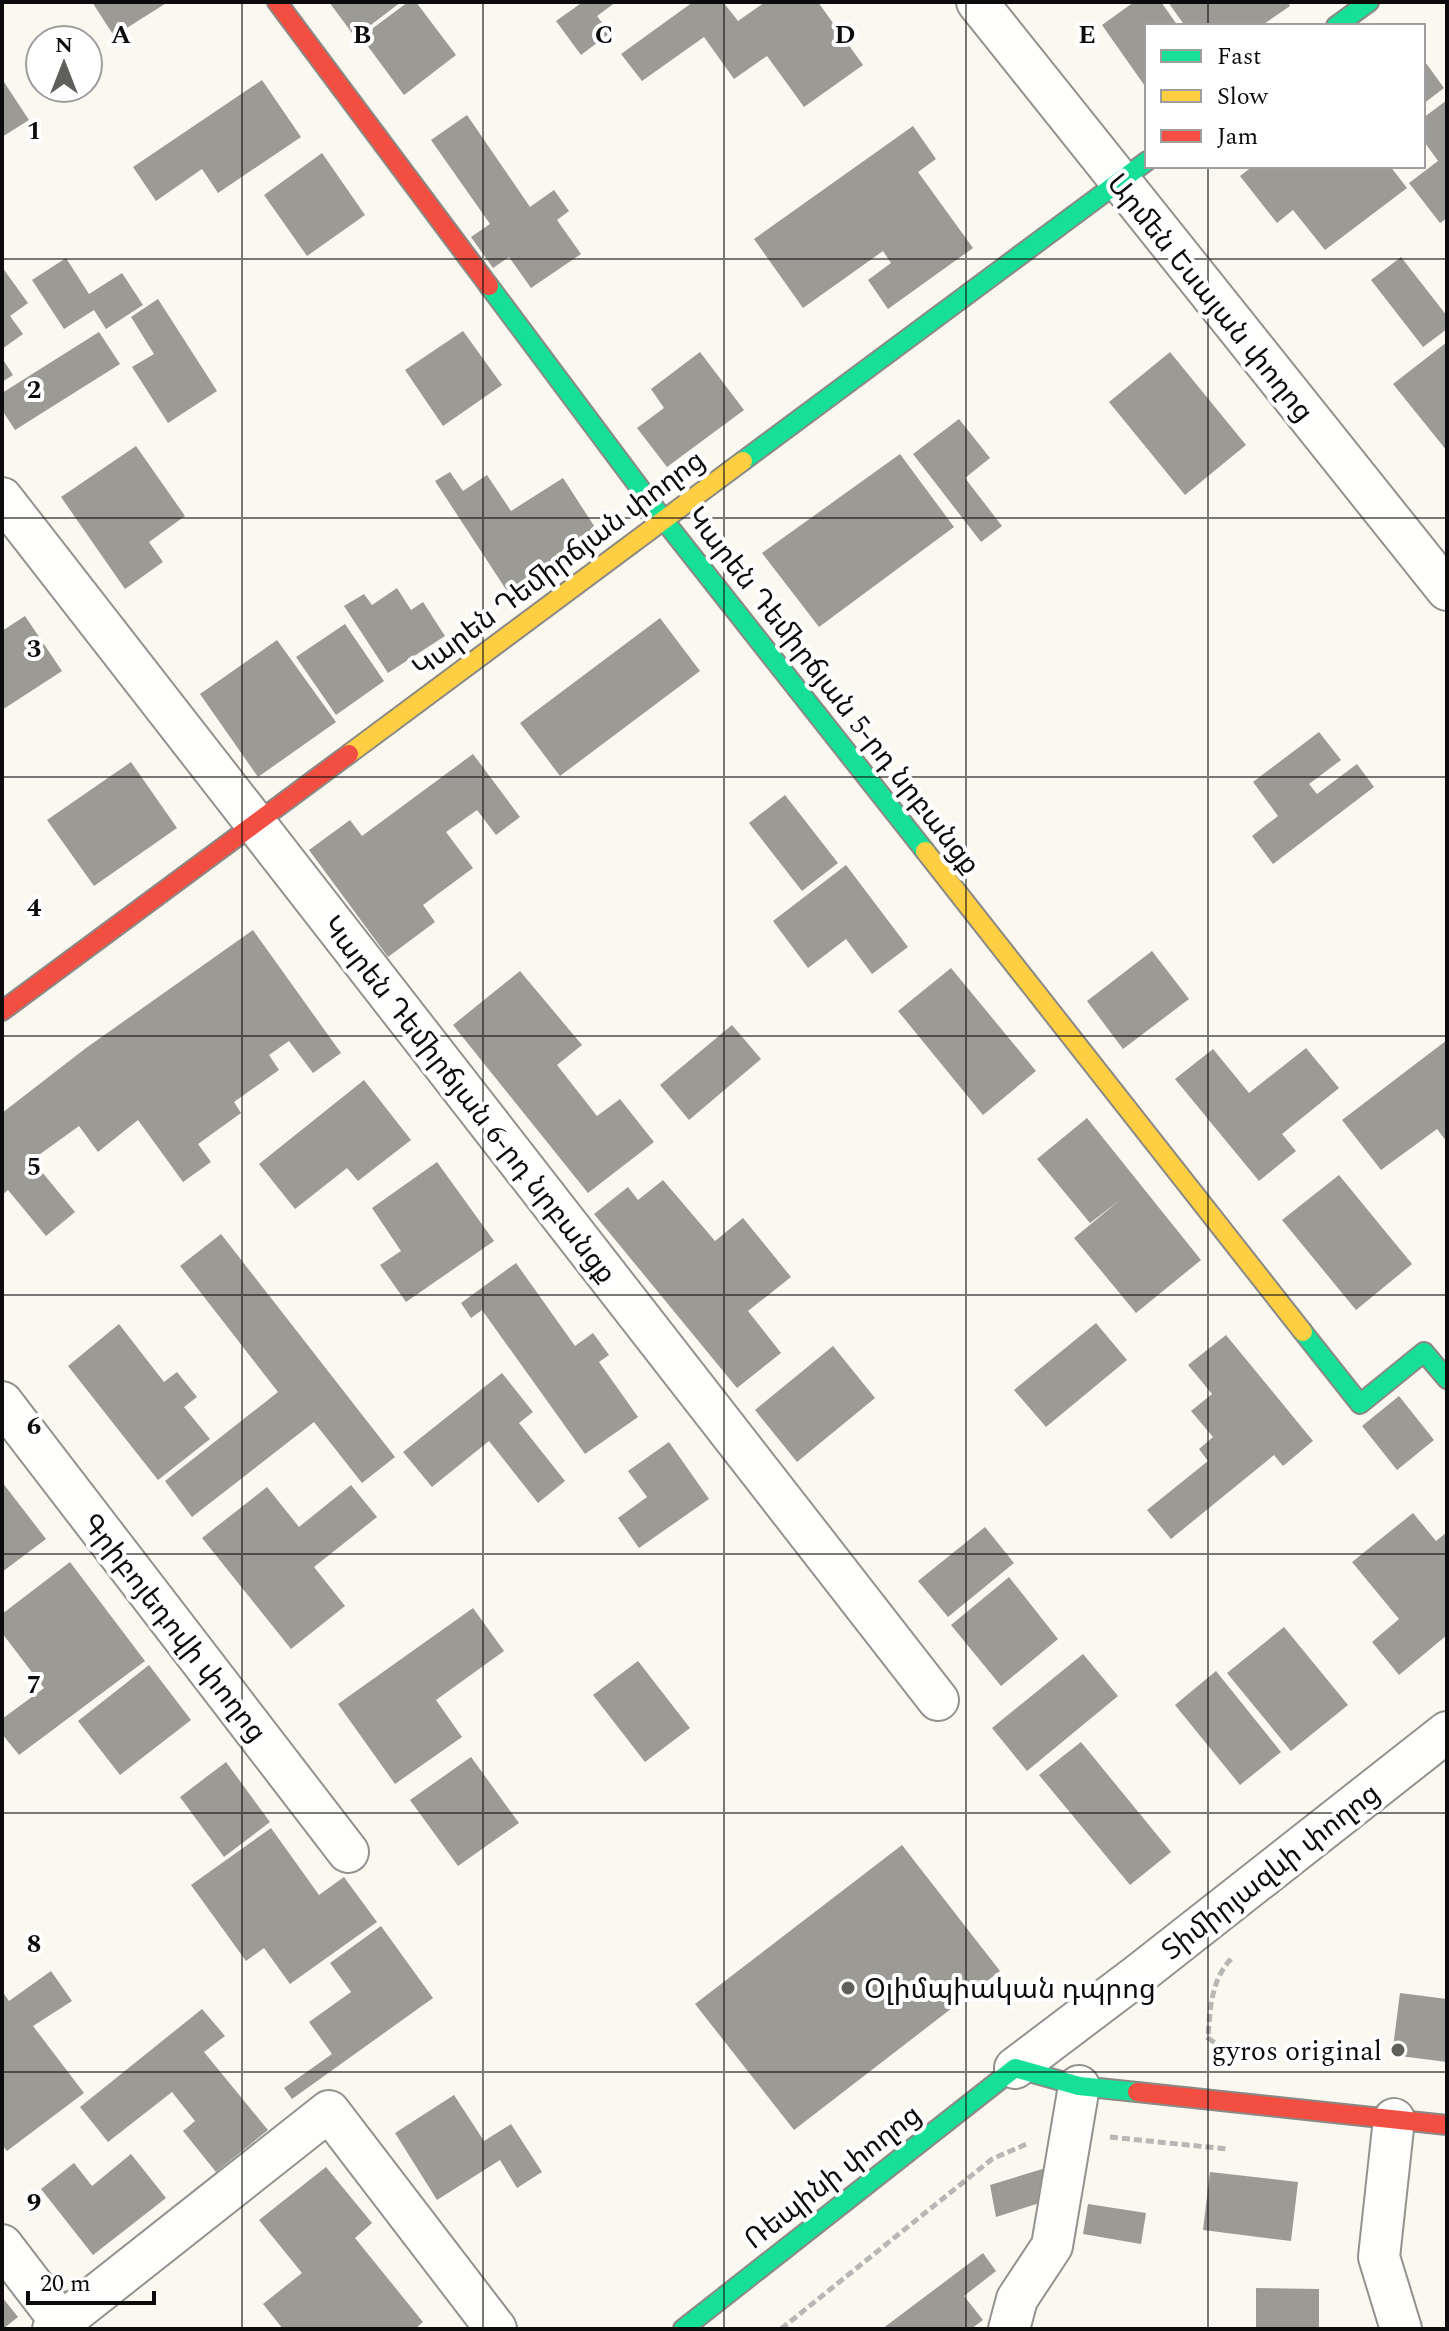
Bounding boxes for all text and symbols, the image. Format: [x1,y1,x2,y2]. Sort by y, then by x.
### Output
text: A [111,15,131,55]
text: B [353,15,371,55]
text: C [595,15,613,55]
text: D [835,15,855,55]
text: E [1078,15,1096,55]
north arrow [24,24,104,104]
legend [1145,24,1425,168]
text: N [55,29,73,62]
text: Fast [1217,39,1262,75]
text: Slow [1217,79,1269,115]
text: 1 [27,111,41,151]
text: Jam [1217,119,1258,155]
street label: Արմեն Եսայան փողոց [1096,164,1324,432]
text: 2 [27,370,41,410]
street label: Կարեն Դեմիրճյան փողոց [403,440,714,689]
street label: Կարեն Դեմիրճյան 5-րդ նրբանցք [675,498,990,884]
text: 3 [27,629,41,669]
text: 4 [27,888,42,928]
street label: Կարեն Դեմիրճյան 6-րդ նրբանցք [311,907,626,1293]
text: 5 [27,1147,41,1187]
text: 6 [27,1406,41,1446]
street label: Գրիբոյեդովի փողոց [71,1504,277,1752]
text: 7 [27,1665,41,1705]
street label: Տիմիրյազևի փողոց [1152,1773,1389,1971]
text: 8 [27,1924,41,1964]
place label: Օլիմպիական դպրոց [864,1968,1156,2011]
marker: Օլիմպիական դպրոց [839,1979,857,1997]
place label: gyros original [1211,2030,1382,2073]
marker: gyros original [1389,2041,1407,2059]
street label: Ռեպինի փողոց [735,2094,931,2260]
text: 9 [27,2183,41,2223]
scale bar [28,2255,154,2305]
text: 20 m [40,2266,91,2302]

